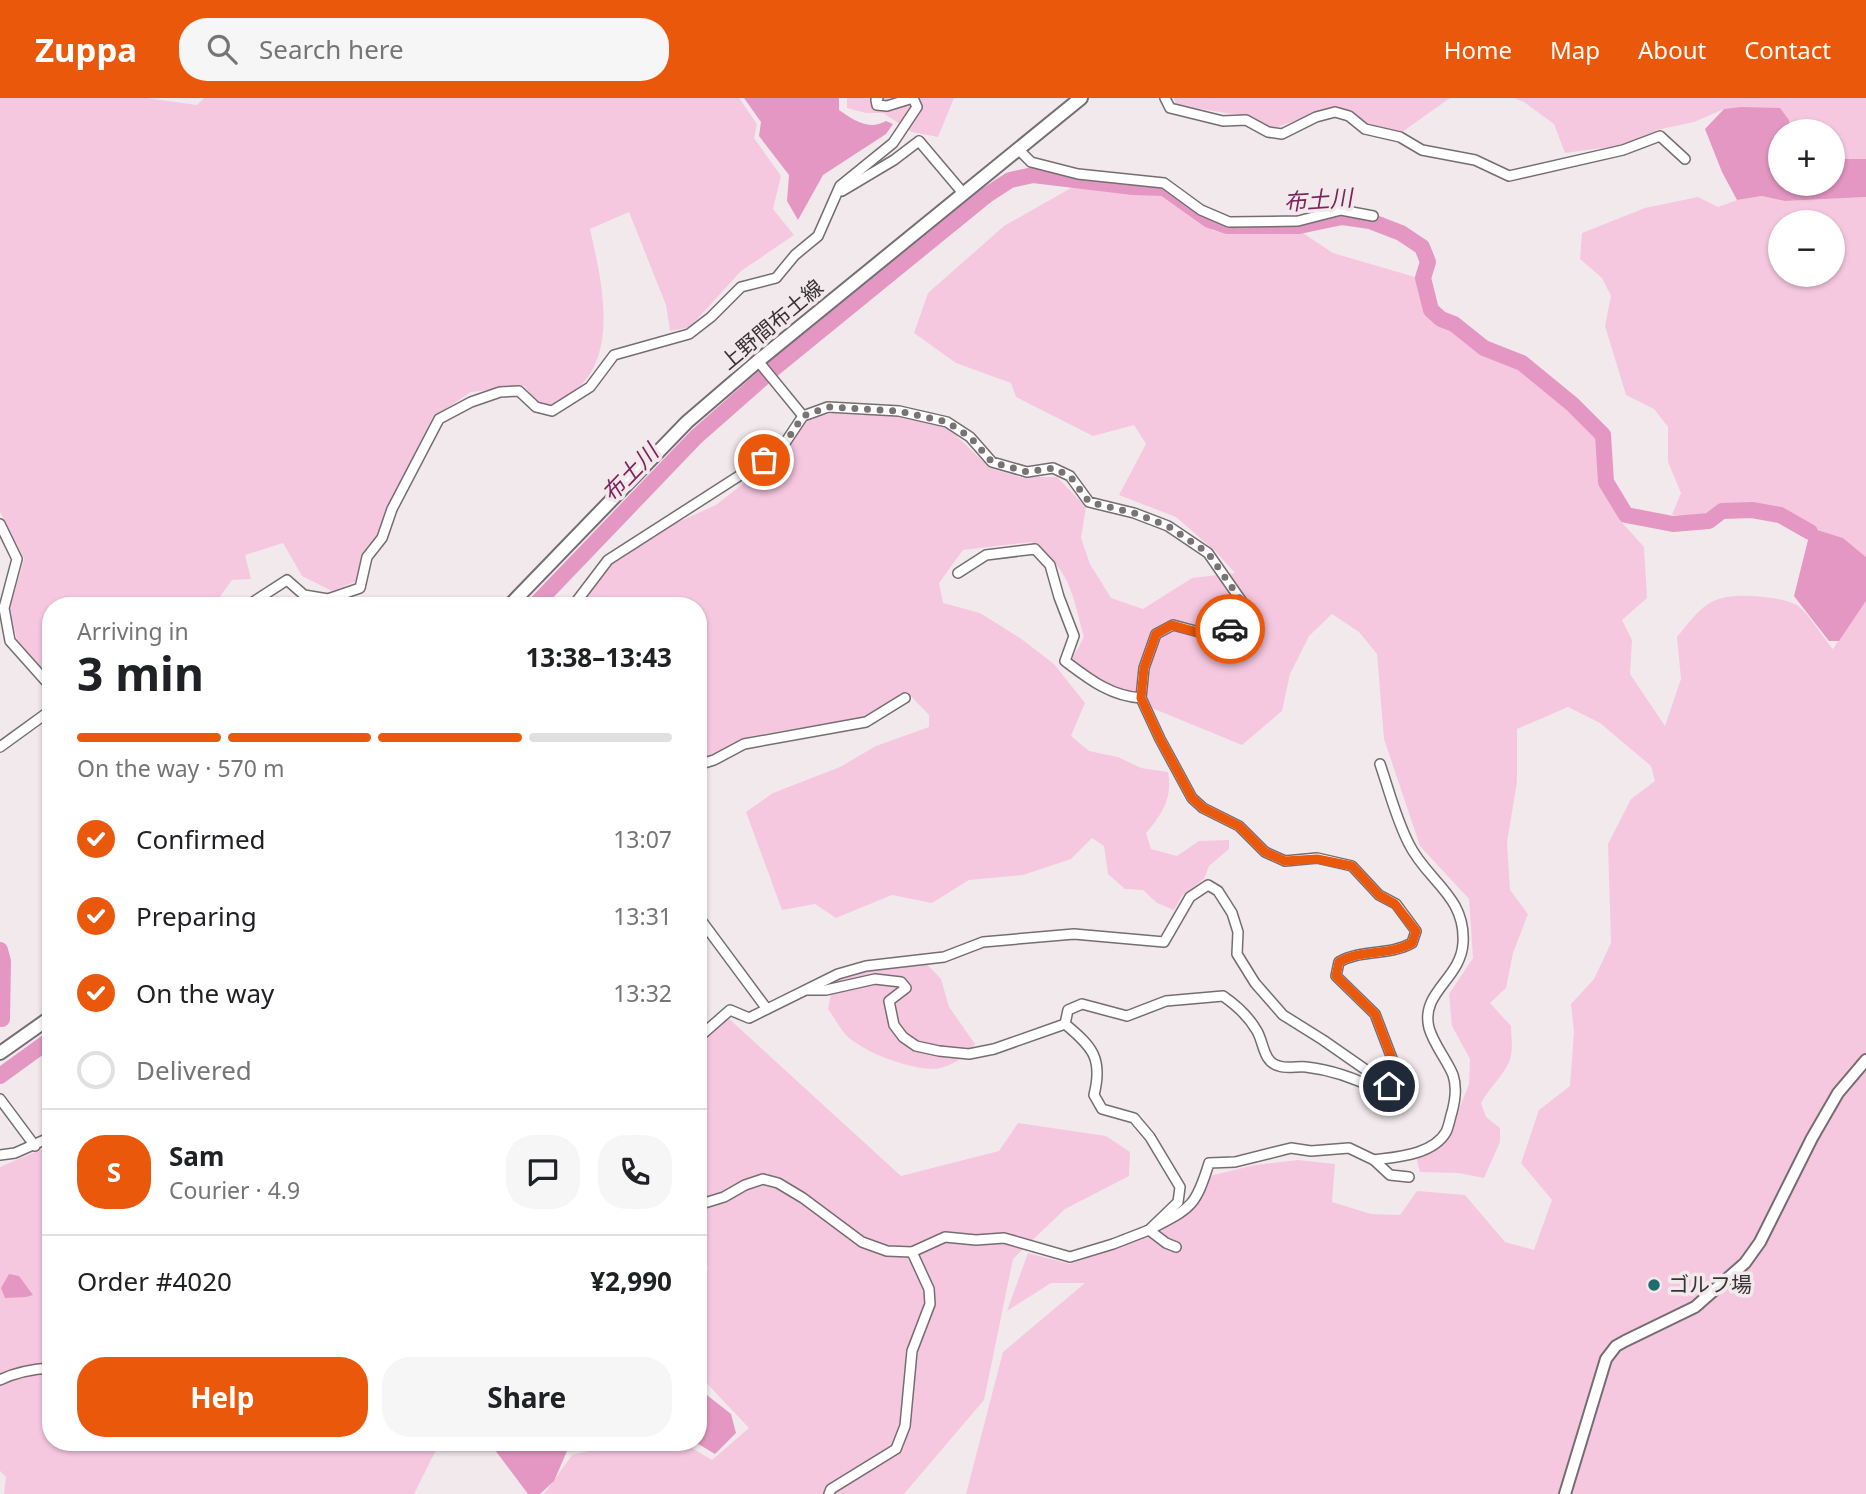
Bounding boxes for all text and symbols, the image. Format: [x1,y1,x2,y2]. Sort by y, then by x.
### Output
search box [179,18,669,81]
text: Zuppa [35,27,137,72]
icon: search [203,30,241,68]
text: Search here [259,31,404,67]
text: Home [1444,33,1512,66]
text: Map [1550,33,1600,66]
text: About [1638,33,1706,66]
text: Contact [1744,33,1831,66]
map controls [1768,119,1845,287]
button: + [1768,119,1845,196]
water label: 布土川 [1282,180,1356,217]
button: − [1768,210,1845,287]
street label: 上野間布土線 [714,273,829,375]
pin [734,430,794,490]
water label: 布土川 [594,434,667,508]
icon: bag [745,441,783,479]
courier [1195,594,1265,664]
icon: car [1211,610,1249,648]
text: Arriving in [77,615,189,647]
text: 13:38–13:43 [525,639,672,675]
text: 3 min [77,642,204,704]
text: On the way · 570 m [77,752,284,784]
icon: check [77,820,115,858]
text: Confirmed [136,821,266,857]
text: 13:07 [613,823,672,855]
icon: check [77,897,115,935]
text: Preparing [136,898,257,934]
text: 13:31 [613,900,672,932]
icon: check [77,974,115,1012]
text: On the way [136,975,274,1011]
text: 13:32 [613,977,672,1009]
text: Delivered [136,1052,252,1088]
pin [1359,1056,1419,1116]
icon: home [1370,1067,1408,1105]
button: chat [506,1135,580,1209]
button: phone [598,1135,672,1209]
text: Sam [169,1138,224,1174]
text: S [107,1154,121,1190]
text: Courier · 4.9 [169,1174,300,1206]
text: Order #4020 [77,1263,232,1299]
text: ¥2,990 [590,1263,672,1299]
place label: ゴルフ場 [1668,1270,1752,1298]
marker: ゴルフ場 [1646,1277,1662,1293]
button: Help [77,1357,368,1437]
button: Share [382,1357,672,1437]

